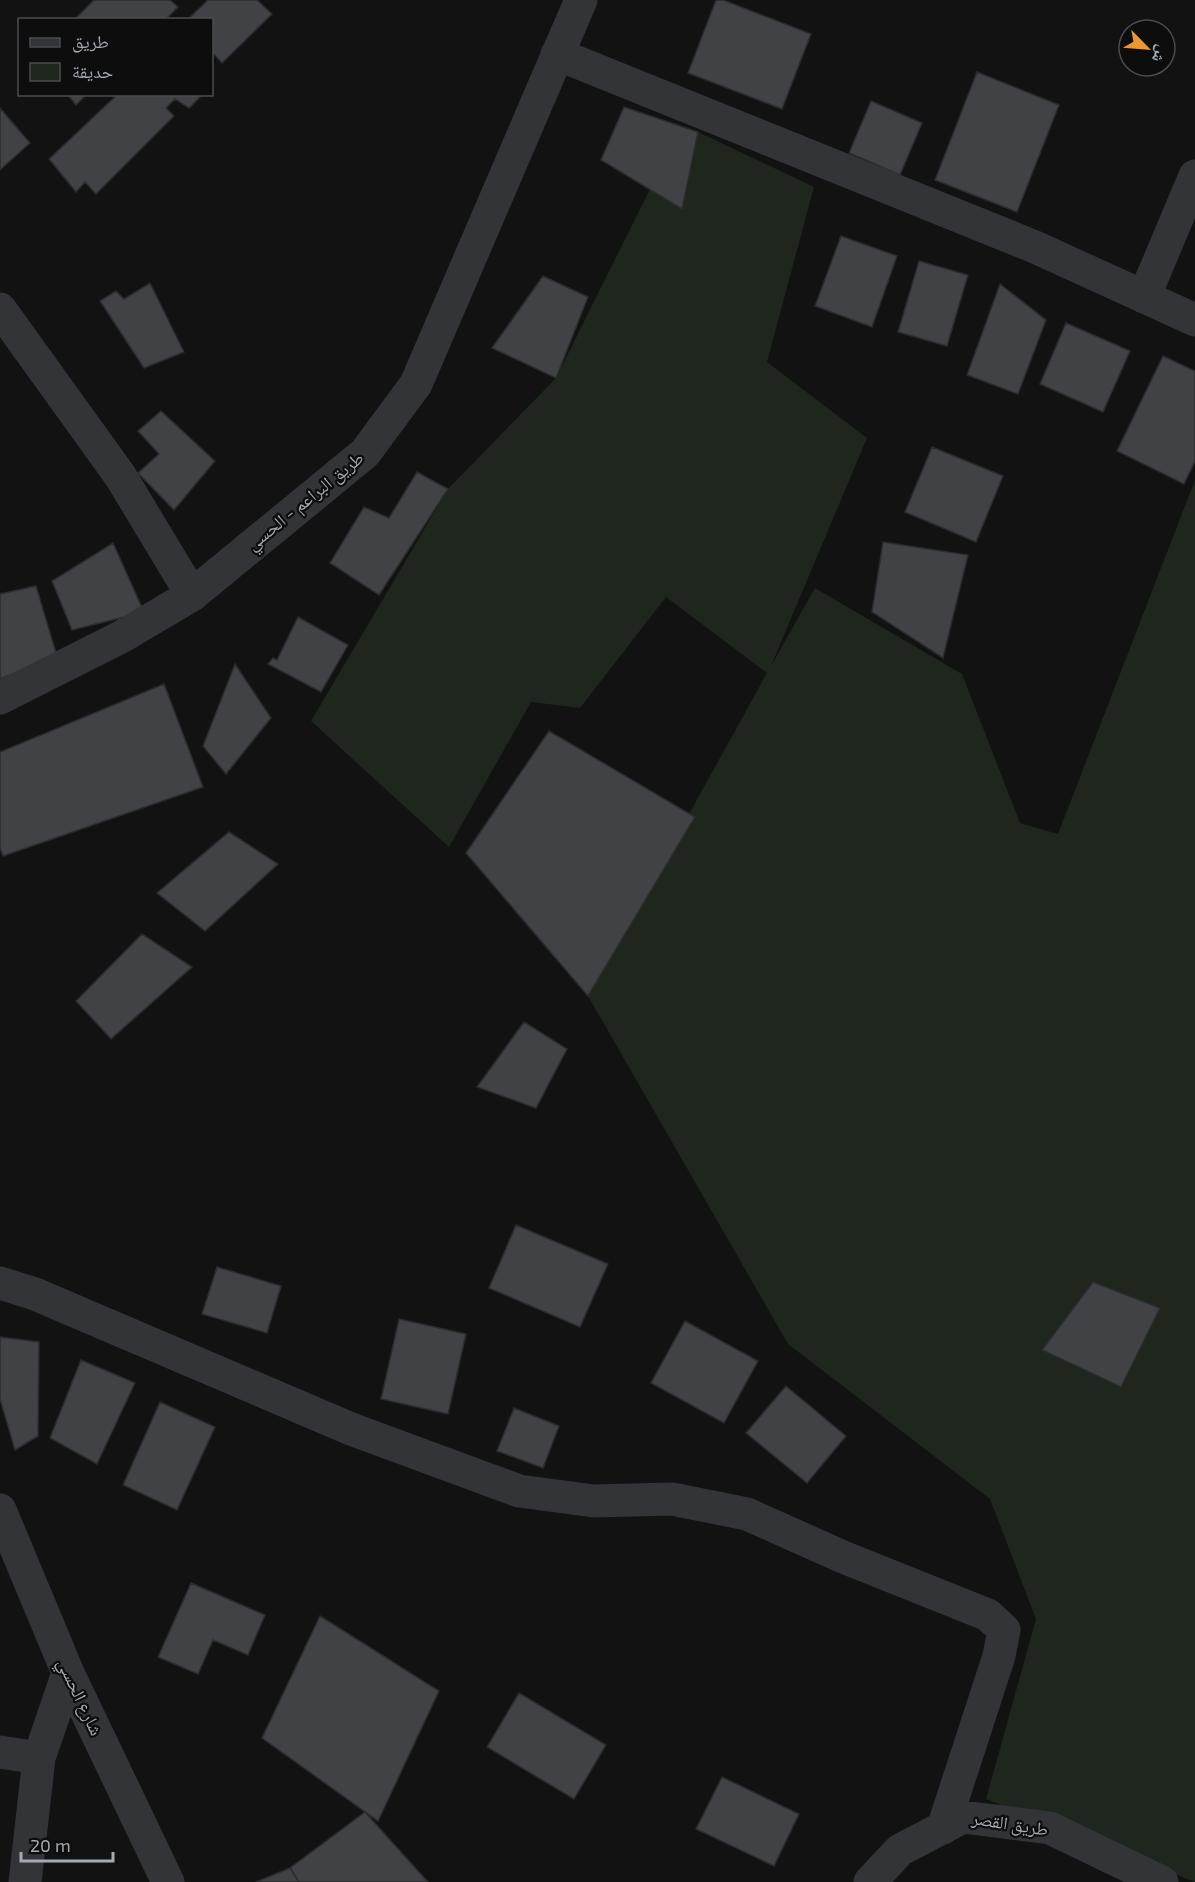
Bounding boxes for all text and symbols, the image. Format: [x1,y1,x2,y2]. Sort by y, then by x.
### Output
legend [18,18,213,96]
north arrow [1117,18,1177,78]
text: طريق [72,30,109,53]
text: ش [1148,42,1173,66]
text: حديقة [72,60,113,82]
street label: طريق البراعم - الحسي [241,446,370,558]
street label: شارع الحسي [49,1654,108,1741]
street label: طريق القصر [969,1806,1050,1841]
scale bar [21,1825,112,1863]
text: 20 m [30,1834,71,1856]

